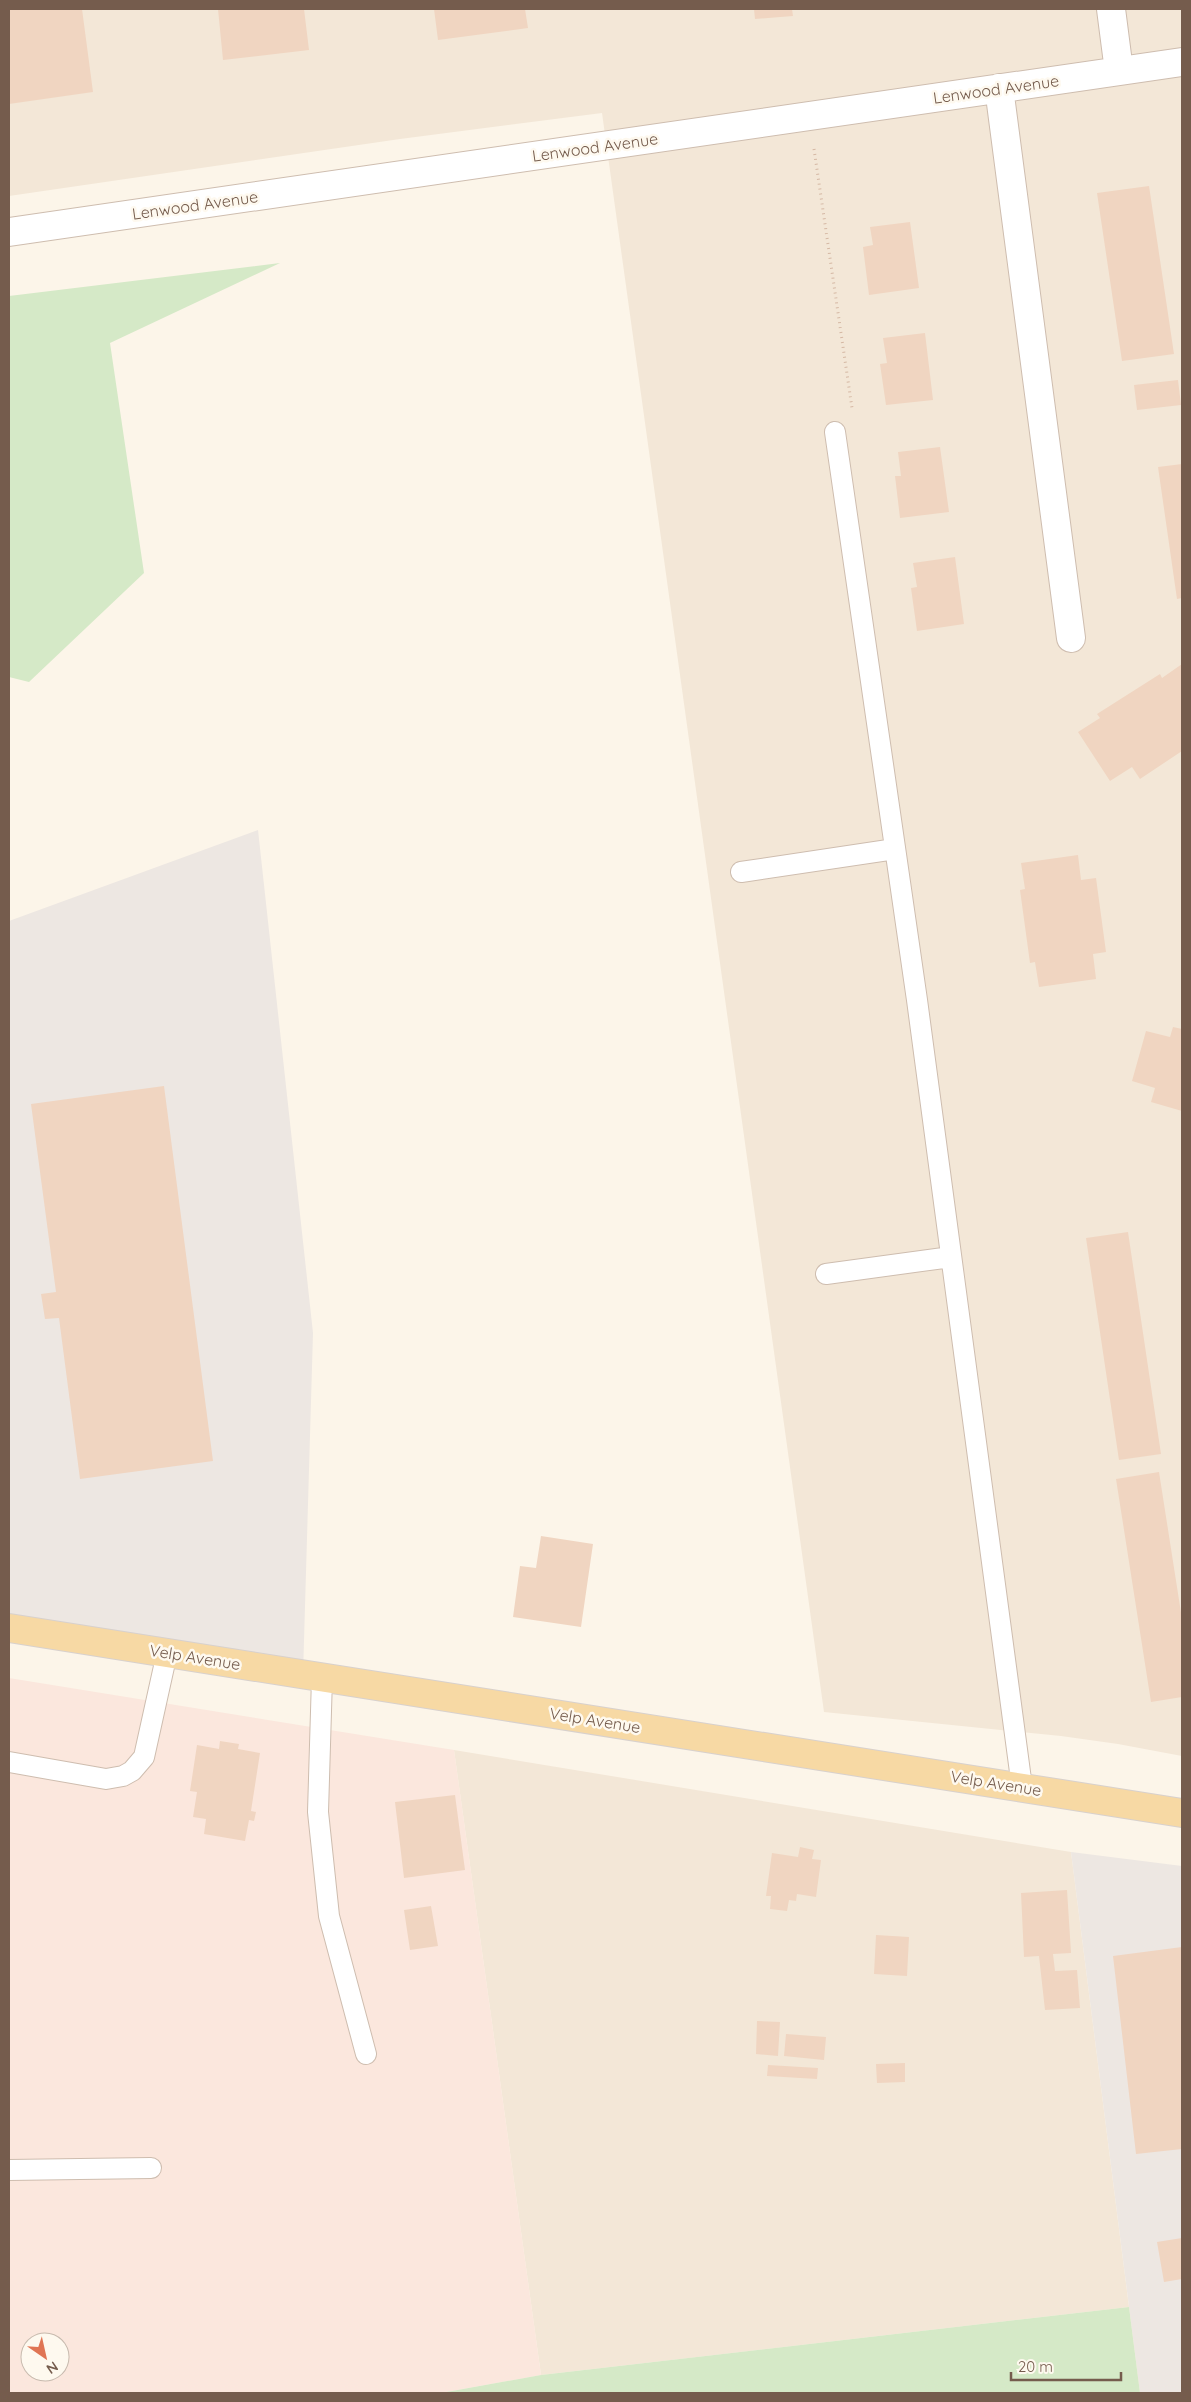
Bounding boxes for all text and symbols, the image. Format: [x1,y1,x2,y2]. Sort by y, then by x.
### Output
street label: Lenwood Avenue [932,70,1060,108]
street label: Lenwood Avenue [531,128,659,166]
street label: Lenwood Avenue [131,186,259,224]
street label: Velp Avenue [148,1640,242,1674]
street label: Velp Avenue [548,1703,642,1737]
street label: Velp Avenue [949,1766,1043,1800]
north arrow [20,2332,70,2382]
scale bar [1011,2350,1121,2382]
text: N [43,2357,62,2378]
text: 20 m [1018,2357,1053,2376]

